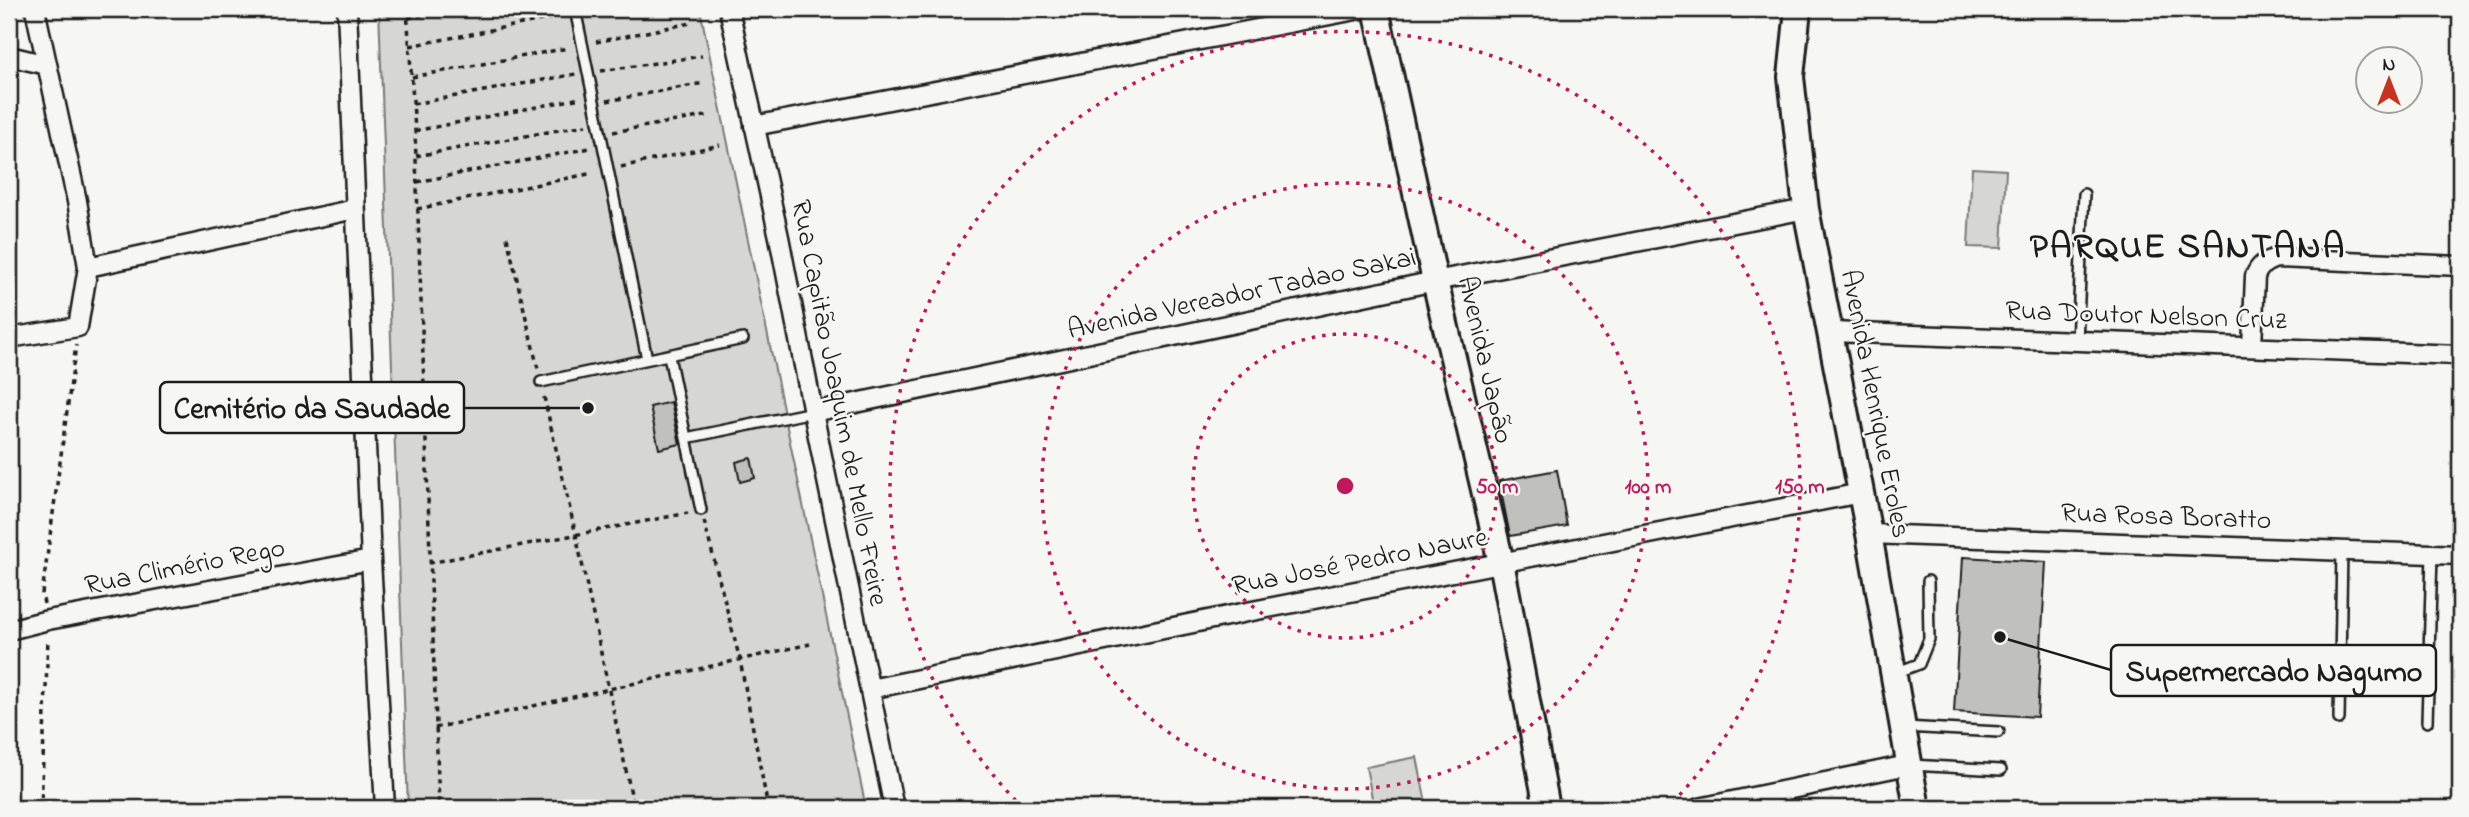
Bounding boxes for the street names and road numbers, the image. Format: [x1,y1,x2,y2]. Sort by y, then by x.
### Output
street label: Rua Capitão Joaquim de Mello Freire [778,196,898,610]
street label: Avenida Vereador Tadao Sakai [1064,238,1420,352]
street label: Avenida Henrique Eroles [1828,266,1920,542]
street label: Avenida Japão [1445,272,1523,448]
street label: Rua Doutor Nelson Cruz [2005,292,2288,342]
street label: Rua Rosa Boratto [2060,494,2272,542]
street label: Rua José Pedro Naure [1229,518,1492,608]
street label: Rua Climério Rego [81,528,289,608]

